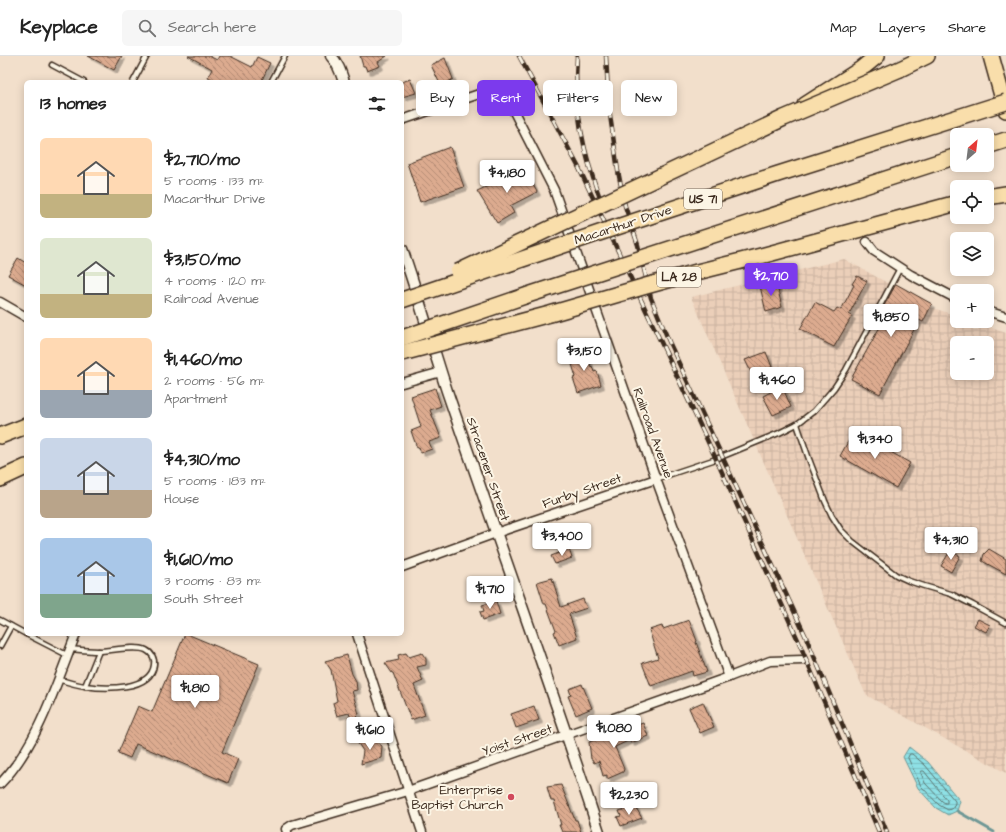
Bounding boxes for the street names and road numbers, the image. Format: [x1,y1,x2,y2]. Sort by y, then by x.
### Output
road number: US 71 [684,189,722,209]
street label: Macarthur Drive [572,201,674,249]
road number: LA 28 [657,267,701,287]
street label: Railroad Avenue [628,385,678,481]
street label: Stracener Street [462,415,514,524]
street label: Furby Street [540,469,625,514]
street label: Yoist Street [479,719,555,760]

